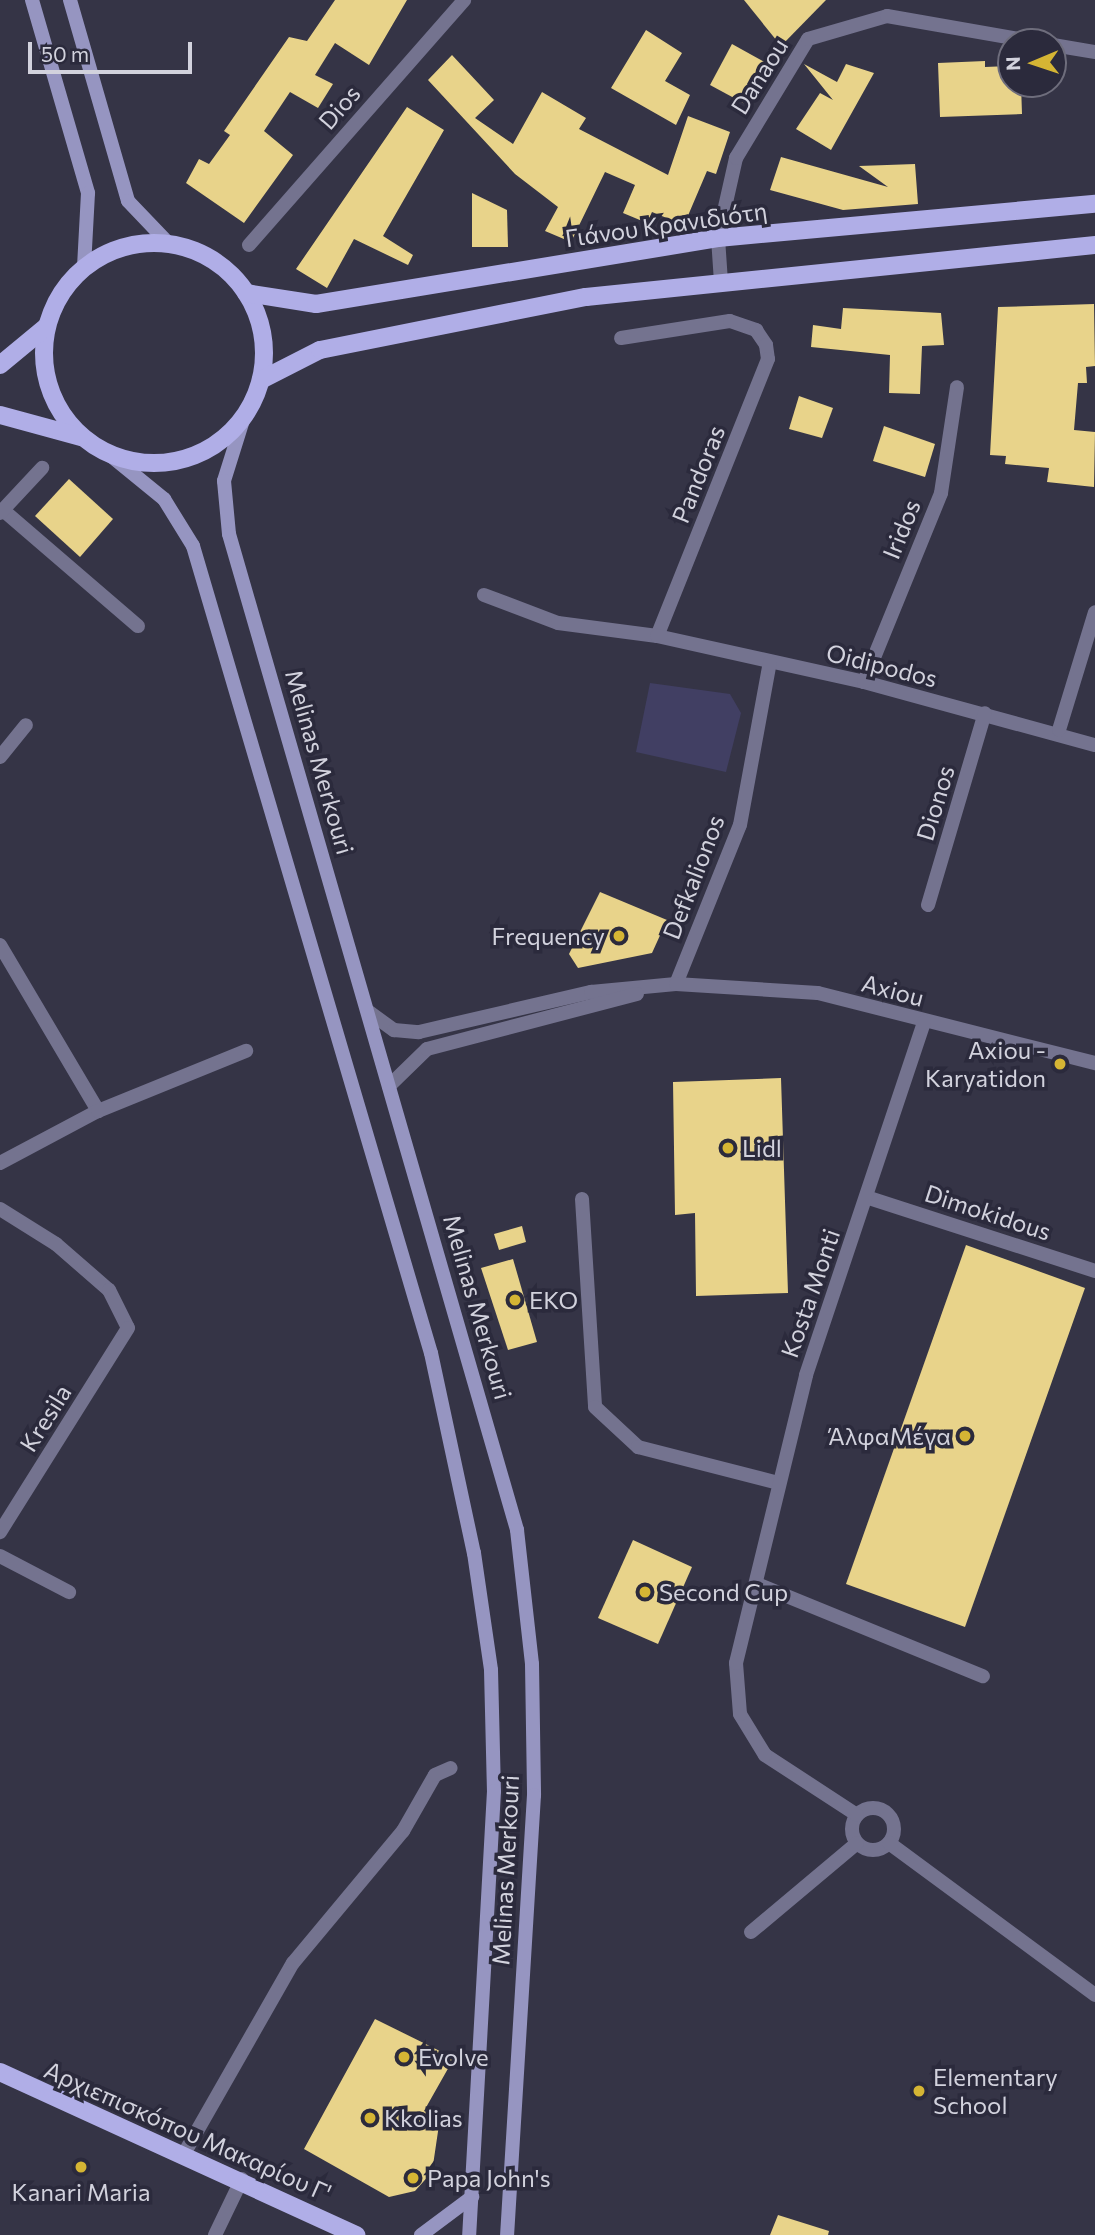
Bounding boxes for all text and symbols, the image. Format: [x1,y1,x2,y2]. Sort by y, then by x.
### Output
scale bar [32,28,196,72]
north arrow [997,28,1067,98]
street label: Danaou [724,33,794,119]
text: 50 m [41,41,89,66]
text: N [1001,56,1024,71]
street label: Dios [312,79,366,135]
street label: Γιάνου Κρανιδιότη [563,196,769,252]
street label: Pandoras [665,421,731,527]
street label: Iridos [876,495,926,563]
street label: Oidipodos [824,637,940,693]
street label: Melinas Merkouri [280,666,360,858]
street label: Dionos [910,762,960,844]
street label: Defkalionos [656,811,730,943]
place label: Frequency [492,922,605,950]
marker: Frequency [611,928,627,944]
street label: Axiou [859,968,927,1012]
place label: Axiou - Karyatidon [925,1036,1046,1092]
marker: Axiou - Karyatidon [1052,1056,1068,1072]
place label: Lidl [742,1134,782,1162]
marker: Lidl [720,1140,736,1156]
street label: Dimokidous [921,1178,1055,1246]
street label: Melinas Merkouri [438,1211,518,1403]
street label: Kosta Monti [775,1225,845,1361]
place label: EKO [529,1286,578,1314]
marker: EKO [507,1292,523,1308]
street label: Kresila [13,1379,77,1457]
place label: ΆλφαΜέγα [828,1422,951,1450]
marker: ΆλφαΜέγα [957,1428,973,1444]
place label: Second Cup [659,1578,788,1606]
marker: Second Cup [637,1584,653,1600]
street label: Melinas Merkouri [486,1774,524,1966]
place label: Evolve [418,2043,489,2071]
marker: Evolve [396,2049,412,2065]
street label: Αρχιεπισκόπου Μακαρίου Γ' [40,2055,336,2207]
place label: Elementary School [933,2063,1058,2119]
marker: Elementary School [911,2083,927,2099]
place label: Kkolias [384,2104,463,2132]
marker: Kkolias [362,2110,378,2126]
marker: Kanari Maria [73,2159,89,2175]
place label: Papa John's [427,2164,551,2192]
marker: Papa John's [405,2170,421,2186]
place label: Kanari Maria [12,2178,150,2206]

